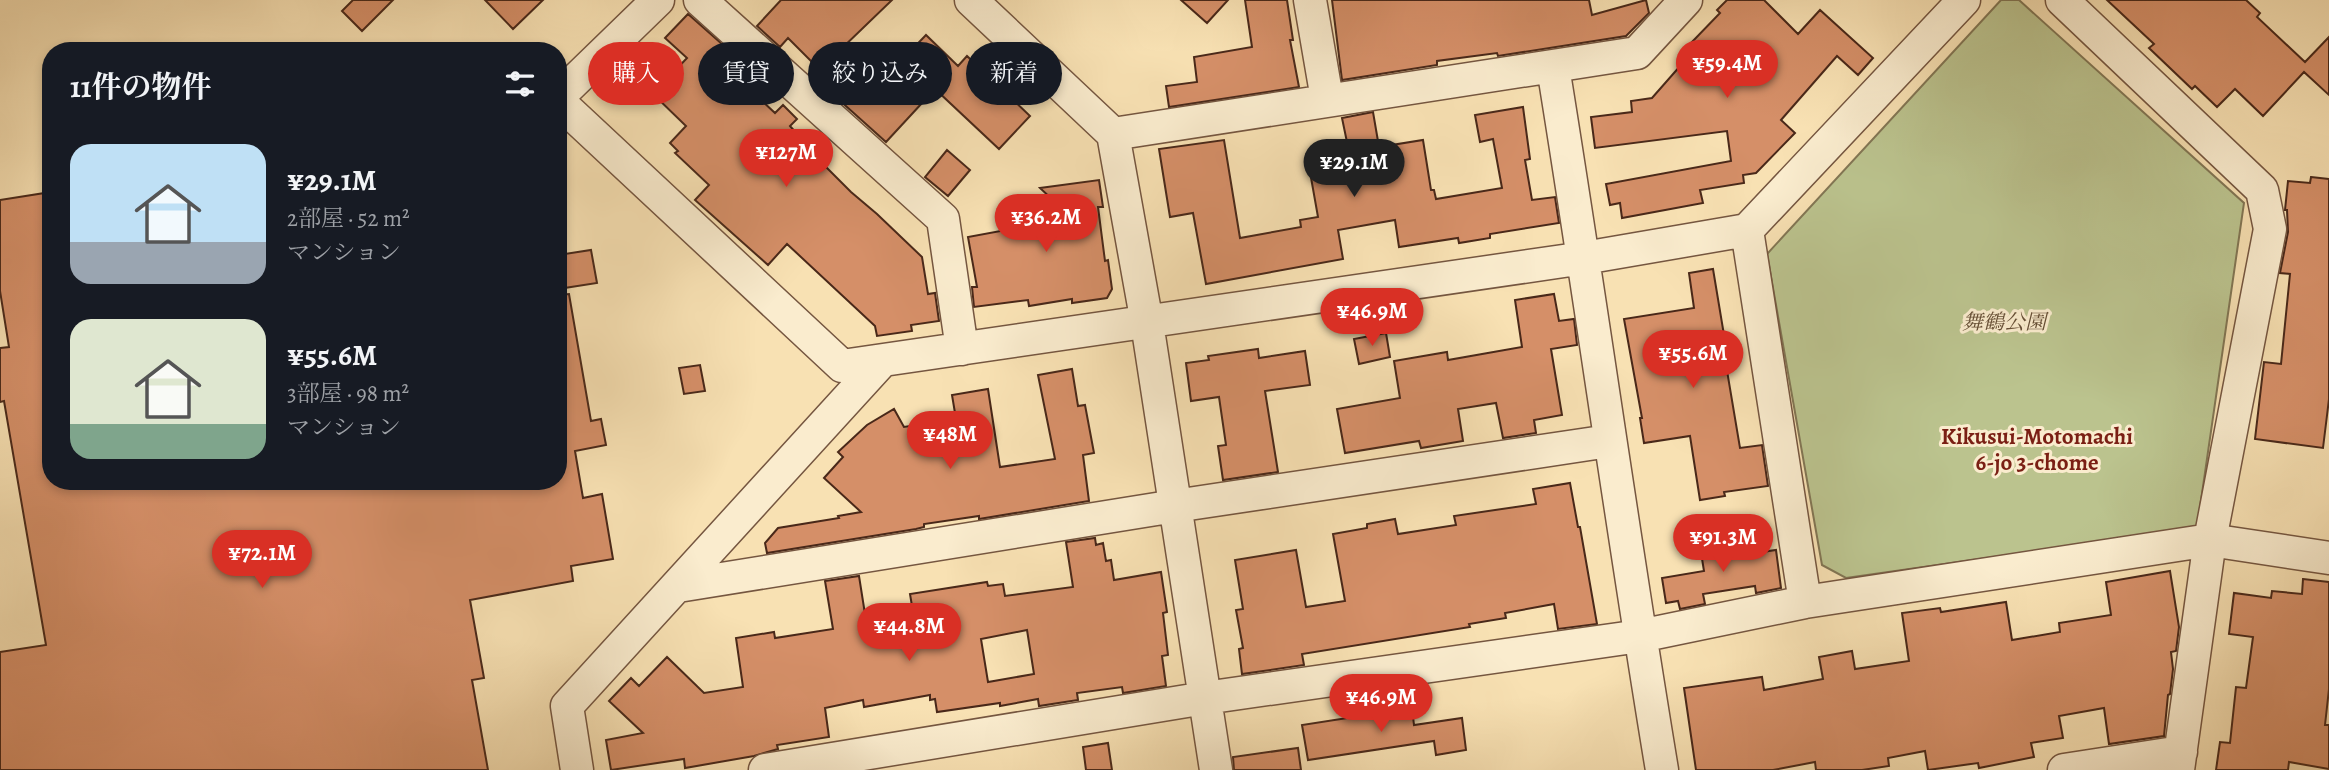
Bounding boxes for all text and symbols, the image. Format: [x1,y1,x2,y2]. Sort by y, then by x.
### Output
pin: ¥59.4M [1670,41,1784,100]
chip: 購入 [588,42,684,105]
chip: 賃貸 [698,42,794,105]
chip: 絞り込み [808,42,952,105]
chip: 新着 [966,42,1062,105]
text: ¥59.4M [1692,47,1762,78]
icon: filters [501,65,539,103]
text: 11件の物件 [70,67,211,107]
pin: ¥127M [737,130,835,189]
text: ¥127M [755,136,817,167]
pin: ¥29.1M [1297,140,1411,199]
text: ¥29.1M [1320,146,1388,177]
text: ¥29.1M [287,160,377,200]
icon: home [126,172,210,256]
pin: ¥36.2M [989,194,1103,254]
text: ¥36.2M [1011,201,1081,232]
text: 2部屋 · 52 m² [287,203,410,234]
text: マンション [287,237,401,268]
pin: ¥46.9M [1315,288,1429,348]
text: ¥46.9M [1336,295,1408,326]
park label: 舞鶴公園 [1962,308,2049,336]
pin: ¥55.6M [1636,330,1750,390]
text: ¥55.6M [287,335,377,375]
text: ¥55.6M [1658,337,1728,368]
icon: home [126,347,210,431]
text: 3部屋 · 98 m² [287,378,409,409]
text: マンション [287,412,401,443]
pin: ¥48M [909,412,991,471]
text: ¥48M [923,418,977,449]
district label: Kikusui-Motomachi 6-jo 3-chome [1941,421,2133,478]
pin: ¥91.3M [1666,514,1780,574]
text: ¥91.3M [1689,521,1757,552]
pin: ¥72.1M [205,530,319,590]
text: ¥72.1M [228,537,296,568]
pin: ¥44.8M [852,604,966,663]
text: ¥44.8M [873,610,945,641]
pin: ¥46.9M [1324,674,1438,734]
text: ¥46.9M [1345,681,1417,712]

